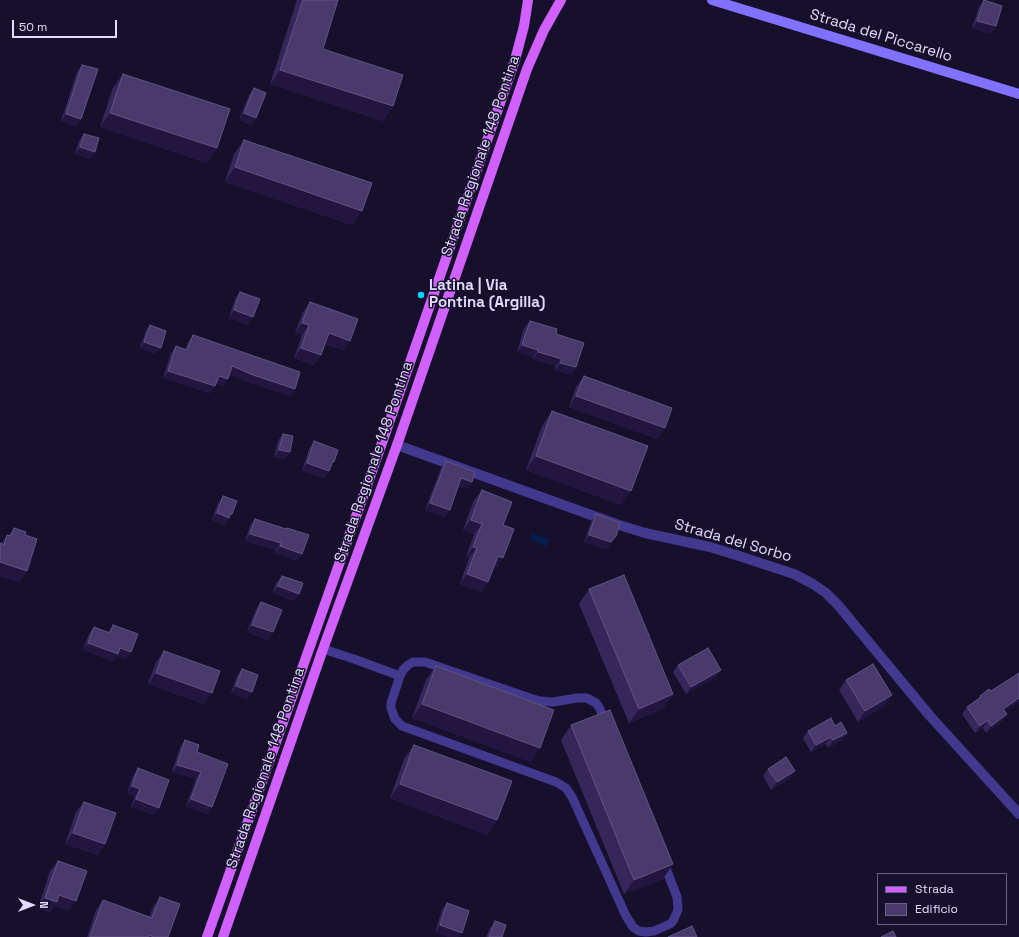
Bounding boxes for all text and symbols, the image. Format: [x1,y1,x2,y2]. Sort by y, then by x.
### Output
street label: Strada del Piccarello [807,6,955,66]
scale bar [14,12,119,38]
text: 50 m [19,19,47,35]
street label: Strada Regionale 148 Pontina [438,53,524,259]
place label: Latina | Via Pontina (Argilla) [429,277,545,312]
marker: Latina | Via Pontina (Argilla) [416,290,426,300]
street label: Strada Regionale 148 Pontina [331,359,417,565]
street label: Strada del Sorbo [672,516,794,566]
street label: Strada Regionale 148 Pontina [223,665,309,871]
legend [877,873,1007,925]
text: Strada [915,881,954,897]
north arrow [12,885,52,925]
text: N [37,901,51,909]
text: Edificio [915,901,958,917]

